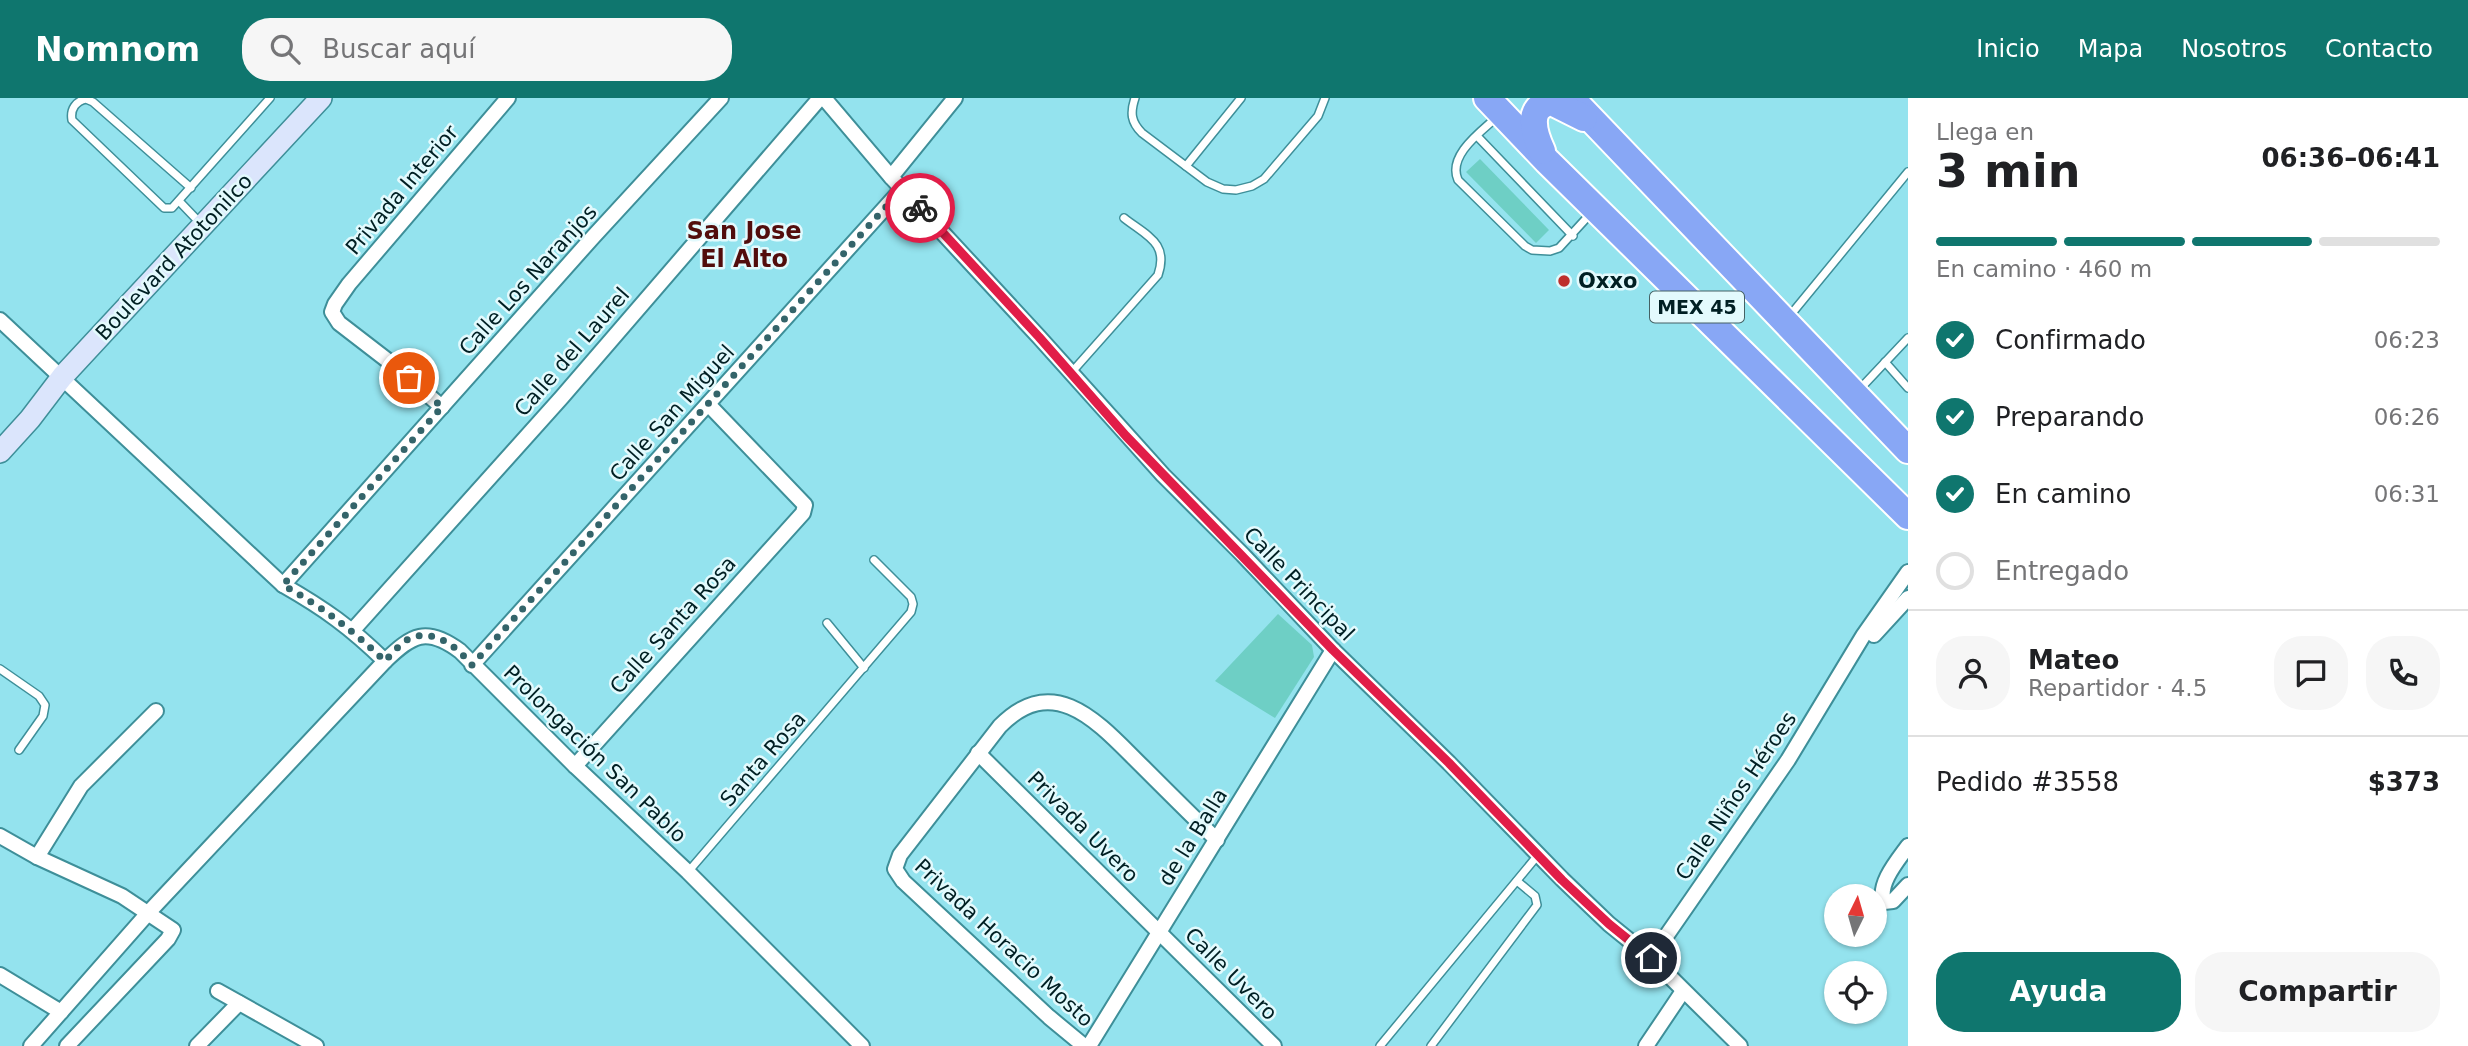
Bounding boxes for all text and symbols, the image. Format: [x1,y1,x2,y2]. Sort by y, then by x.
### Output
search box [242,18,732,81]
text: Nomnom [35,30,200,69]
icon: search [266,30,304,68]
text: Buscar aquí [322,34,475,64]
text: Inicio [1976,35,2040,63]
text: Mapa [2078,35,2143,63]
text: Nosotros [2181,35,2287,63]
text: Contacto [2325,35,2433,63]
text: Llega en [1936,119,2034,145]
street label: Privada Interior [341,120,463,260]
text: 06:36–06:41 [2261,143,2440,173]
text: 3 min [1936,144,2080,198]
street label: Boulevard Atotonilco [91,169,257,345]
courier [885,173,955,243]
icon: bike [901,189,939,227]
street label: Calle Los Naranjos [454,200,602,360]
district label: San Jose El Alto [687,217,801,273]
text: En camino · 460 m [1936,256,2152,282]
place label: Oxxo [1578,269,1637,293]
marker: Oxxo [1556,273,1572,289]
street label: Calle del Laurel [510,283,634,421]
road number: MEX 45 [1650,292,1744,322]
icon: check [1936,321,1974,359]
text: Confirmado [1995,325,2146,355]
text: 06:23 [2374,327,2440,353]
street label: Calle San Miguel [605,340,739,486]
pin [379,348,439,408]
icon: bag [390,359,428,397]
icon: check [1936,398,1974,436]
text: Preparando [1995,402,2144,432]
text: 06:26 [2374,404,2440,430]
icon: check [1936,475,1974,513]
text: En camino [1995,479,2131,509]
text: 06:31 [2374,481,2440,507]
street label: Calle Principal [1239,522,1359,646]
street label: Calle Santa Rosa [605,551,741,699]
text: Entregado [1995,556,2129,586]
button: person [1936,636,2010,710]
button: chat [2274,636,2348,710]
button: phone [2366,636,2440,710]
text: Mateo [2028,645,2119,675]
street label: Prolongación San Pablo [499,660,691,848]
text: Repartidor · 4.5 [2028,675,2207,701]
street label: Santa Rosa [715,707,811,811]
street label: Calle Niños Héroes [1671,707,1801,885]
street label: Privada Uvero [1023,767,1143,887]
text: Pedido #3558 [1936,767,2119,797]
text: $373 [2368,767,2440,797]
street label: de la Balla [1154,784,1232,890]
street label: Privada Horacio Mosto [910,854,1098,1032]
north arrow [1824,884,1886,947]
map controls [1824,884,1887,1024]
street label: Calle Uvero [1180,923,1282,1025]
pin [1621,928,1681,988]
icon: home [1632,939,1670,977]
button: Ayuda [1936,952,2181,1032]
button: Compartir [2195,952,2440,1032]
button: locate [1824,961,1887,1024]

